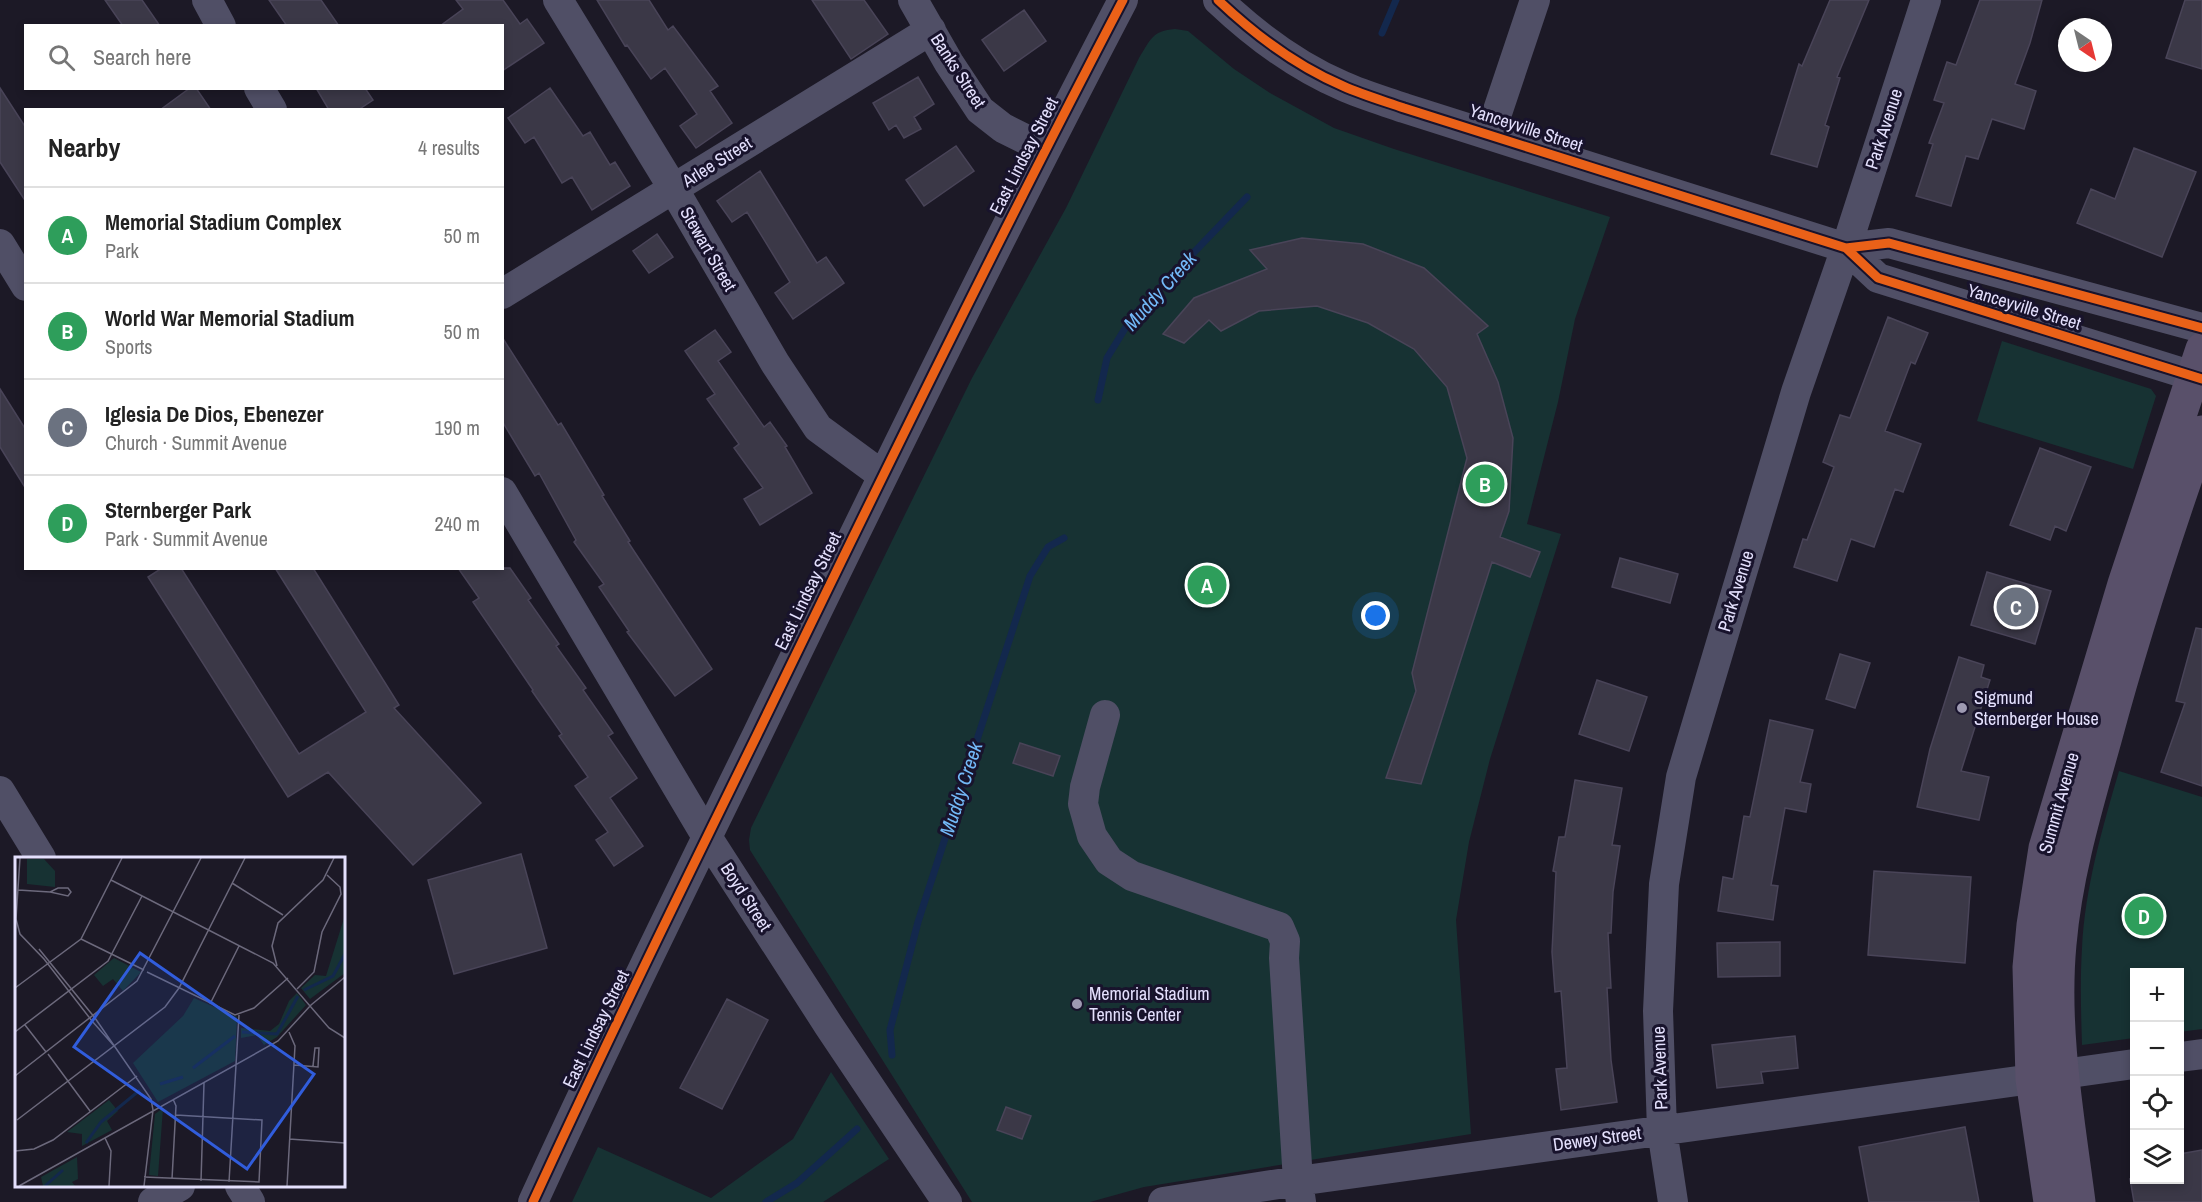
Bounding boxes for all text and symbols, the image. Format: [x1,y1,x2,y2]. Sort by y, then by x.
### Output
north arrow [2058,18,2112,72]
search box [24,24,504,90]
street label: Banks Street [925,28,992,113]
icon: search [45,41,78,74]
text: Search here [93,42,191,72]
street label: Park Avenue [1859,85,1908,172]
street label: East Lindsay Street [983,93,1064,219]
street label: Yanceyville Street [1466,97,1586,158]
text: Nearby [48,130,120,165]
street label: Arlee Street [676,130,756,193]
text: 4 results [418,134,480,161]
street label: Stewart Street [674,202,743,296]
text: Memorial Stadium Complex [105,207,342,237]
text: A [62,222,73,249]
text: 50 m [444,222,480,249]
text: Park [105,237,139,264]
water label: Muddy Creek [1117,245,1203,336]
street label: Yanceyville Street [1964,277,2084,336]
text: World War Memorial Stadium [105,303,355,333]
text: B [62,318,73,345]
text: 50 m [444,318,480,345]
text: Sports [105,333,152,360]
text: Iglesia De Dios, Ebenezer [105,399,324,429]
text: C [62,414,73,441]
text: 190 m [434,414,480,441]
text: Church · Summit Avenue [105,429,287,456]
pin: B [1466,462,1504,506]
text: Sternberger Park [105,495,251,525]
text: D [62,510,73,537]
text: 240 m [434,510,480,537]
text: Park · Summit Avenue [105,525,268,552]
street label: East Lindsay Street [768,527,847,654]
street label: Park Avenue [1711,547,1760,634]
pin: A [1188,562,1226,608]
pin: C [1996,584,2036,630]
your location [1361,601,1390,630]
place label: Sigmund Sternberger House [1974,685,2099,731]
marker: Sigmund Sternberger House [1955,701,1969,715]
water label: Muddy Creek [933,738,989,839]
street label: Summit Avenue [2032,749,2085,856]
inset map [15,857,345,1187]
street label: Boyd Street [715,858,778,936]
pin: D [2124,894,2164,938]
street label: East Lindsay Street [556,965,635,1092]
map controls [2130,968,2184,1184]
button: + [2130,968,2184,1022]
place label: Memorial Stadium Tennis Center [1089,981,1210,1027]
marker: Memorial Stadium Tennis Center [1070,997,1084,1011]
button: − [2130,1022,2184,1076]
street label: Park Avenue [1646,1026,1673,1110]
button: locate [2130,1076,2184,1130]
street label: Dewey Street [1551,1120,1643,1157]
button: layers [2130,1130,2184,1184]

